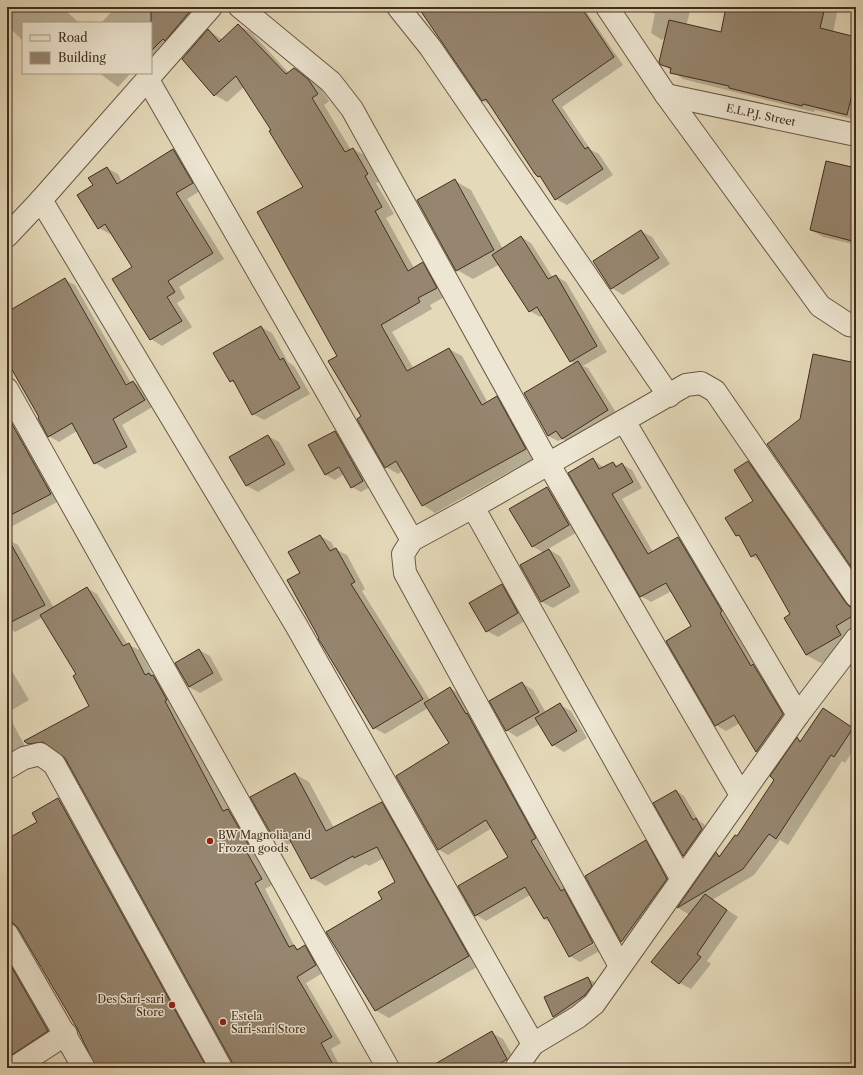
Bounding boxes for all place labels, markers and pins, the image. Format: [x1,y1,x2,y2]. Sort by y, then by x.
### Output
place label: BW Magnolia and Frozen goods [218,828,311,855]
marker: BW Magnolia and Frozen goods [205,836,215,846]
place label: Des Sari-sari Store [97,992,165,1019]
marker: Des Sari-sari Store [167,1000,177,1010]
place label: Estela Sari-sari Store [231,1009,306,1036]
marker: Estela Sari-sari Store [218,1017,228,1027]

